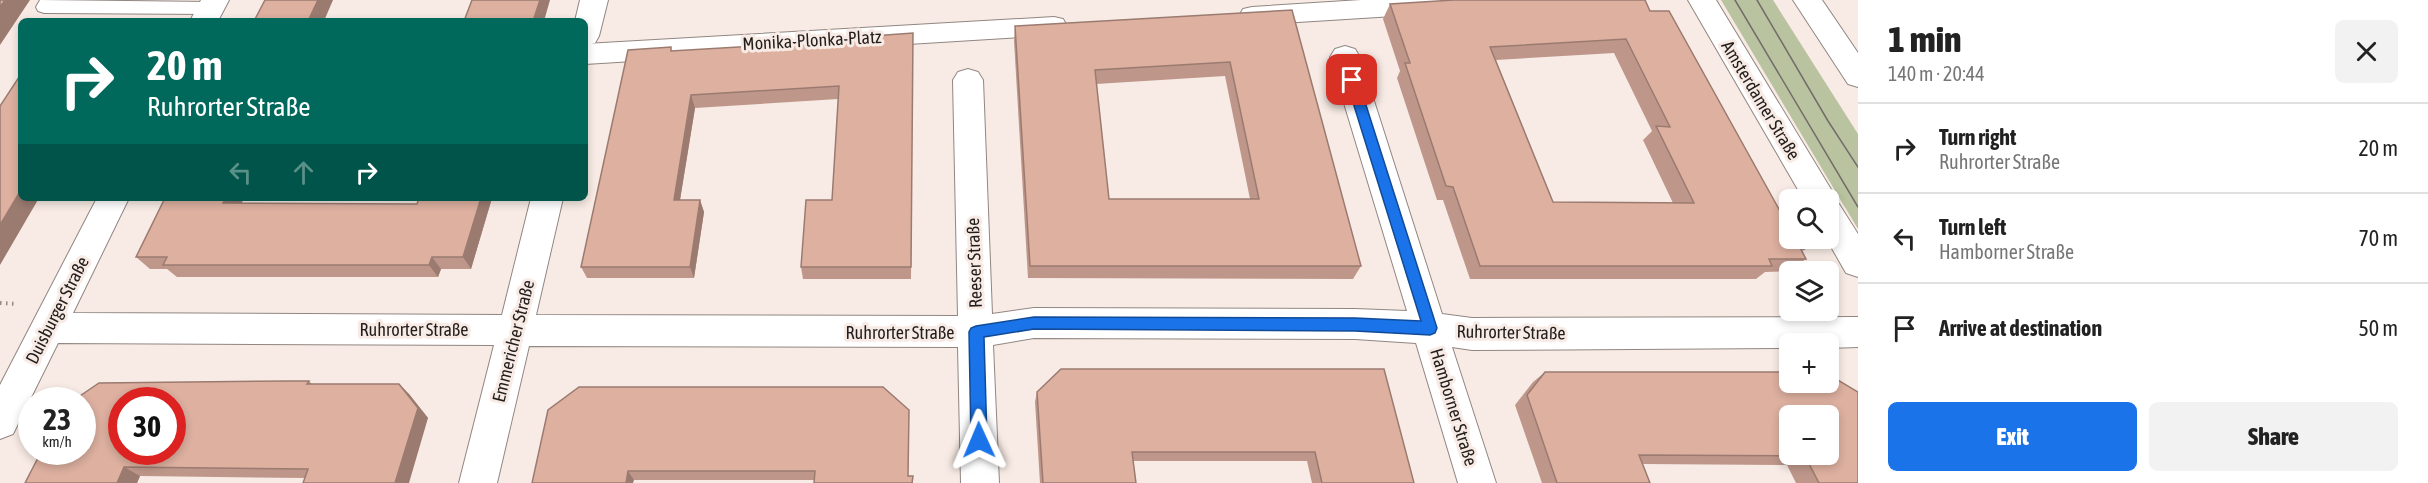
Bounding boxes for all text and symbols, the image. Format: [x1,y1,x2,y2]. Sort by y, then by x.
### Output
text: 1 min [1888,18,1962,60]
button: close [2335,20,2398,83]
street label: Monika-Plonka-Platz [742,26,883,54]
street label: Amsterdamer Straße [1717,37,1805,163]
text: 20 m [147,41,222,89]
icon: right [48,42,126,120]
pin [1326,54,1377,105]
text: 140 m · 20:44 [1888,62,1985,85]
icon: arrive [1335,63,1368,96]
text: Ruhrorter Straße [147,91,310,122]
text: Turn right [1939,124,2016,150]
icon: right [1888,132,1921,165]
text: 20 m [2358,135,2398,161]
text: Ruhrorter Straße [1939,150,2060,173]
icon: left [224,156,257,189]
icon: ahead [287,156,320,189]
icon: right [350,156,383,189]
map controls [1779,189,1839,465]
button: search [1779,189,1839,249]
text: Turn left [1939,214,2006,240]
street label: Reeser Straße [962,218,986,308]
icon: left [1888,222,1921,255]
text: 70 m [2358,225,2398,251]
text: Hamborner Straße [1939,240,2074,263]
street label: Duisburger Straße [21,253,93,367]
button: layers [1779,261,1839,321]
street label: Emmericher Straße [488,278,538,404]
icon: arrive [1888,312,1921,345]
text: Arrive at destination [1939,315,2102,341]
text: 50 m [2358,315,2398,341]
street label: Ruhrorter Straße [360,319,468,340]
street label: Ruhrorter Straße [1456,321,1566,343]
street label: Ruhrorter Straße [846,322,954,343]
button: + [1779,333,1839,393]
street label: Hamborner Straße [1426,346,1482,468]
speed limit sign: 30 [108,387,186,465]
text: 23 [43,402,71,436]
button: Exit [1888,402,2137,471]
button: Share [2149,402,2398,471]
button: − [1779,405,1839,465]
position arrow [947,408,1011,472]
text: km/h [42,433,72,450]

